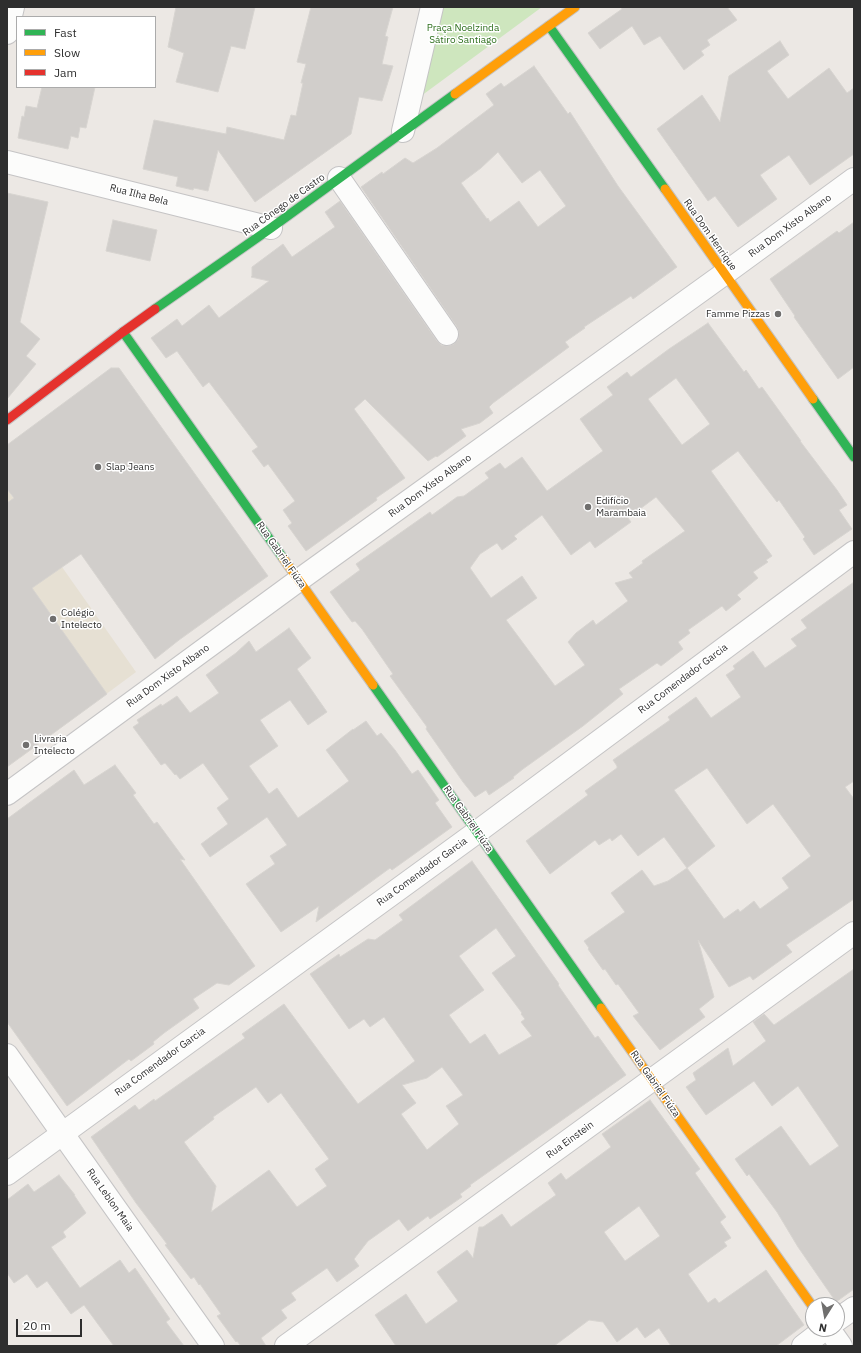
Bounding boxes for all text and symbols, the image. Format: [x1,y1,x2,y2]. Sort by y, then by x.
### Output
legend [16,16,156,88]
park label: Praça Noelzinda Sátiro Santiago [427,22,499,46]
text: Fast [54,25,77,40]
text: Slow [54,45,80,60]
text: Jam [54,65,77,80]
street label: Rua Cônego de Castro [241,171,327,239]
street label: Rua Ilha Bela [108,182,170,208]
street label: Rua Dom Xisto Albano [746,192,834,260]
street label: Rua Dom Henrique [681,197,739,273]
place label: Famme Pizzas [706,308,770,320]
marker: Famme Pizzas [773,309,783,319]
street label: Rua Dom Xisto Albano [386,452,474,520]
place label: Slap Jeans [106,461,155,473]
marker: Slap Jeans [93,462,103,472]
place label: Edifício Marambaia [596,495,646,518]
marker: Edifício Marambaia [583,502,593,512]
street label: Rua Gabriel Fiúza [254,519,308,591]
place label: Colégio Intelecto [61,607,102,630]
marker: Colégio Intelecto [48,614,58,624]
street label: Rua Comendador Garcia [636,641,730,717]
street label: Rua Dom Xisto Albano [124,642,212,710]
place label: Livraria Intelecto [34,733,75,756]
marker: Livraria Intelecto [21,740,31,750]
street label: Rua Gabriel Fiúza [441,783,495,855]
street label: Rua Comendador Garcia [374,835,470,909]
street label: Rua Comendador Garcia [112,1025,208,1099]
street label: Rua Gabriel Fiúza [628,1048,682,1120]
street label: Rua Einstein [544,1119,596,1161]
street label: Rua Leblon Maia [84,1166,136,1234]
north arrow [805,1297,845,1337]
scale bar [18,1311,84,1337]
text: 20 m [23,1318,51,1333]
text: N [818,1320,828,1335]

